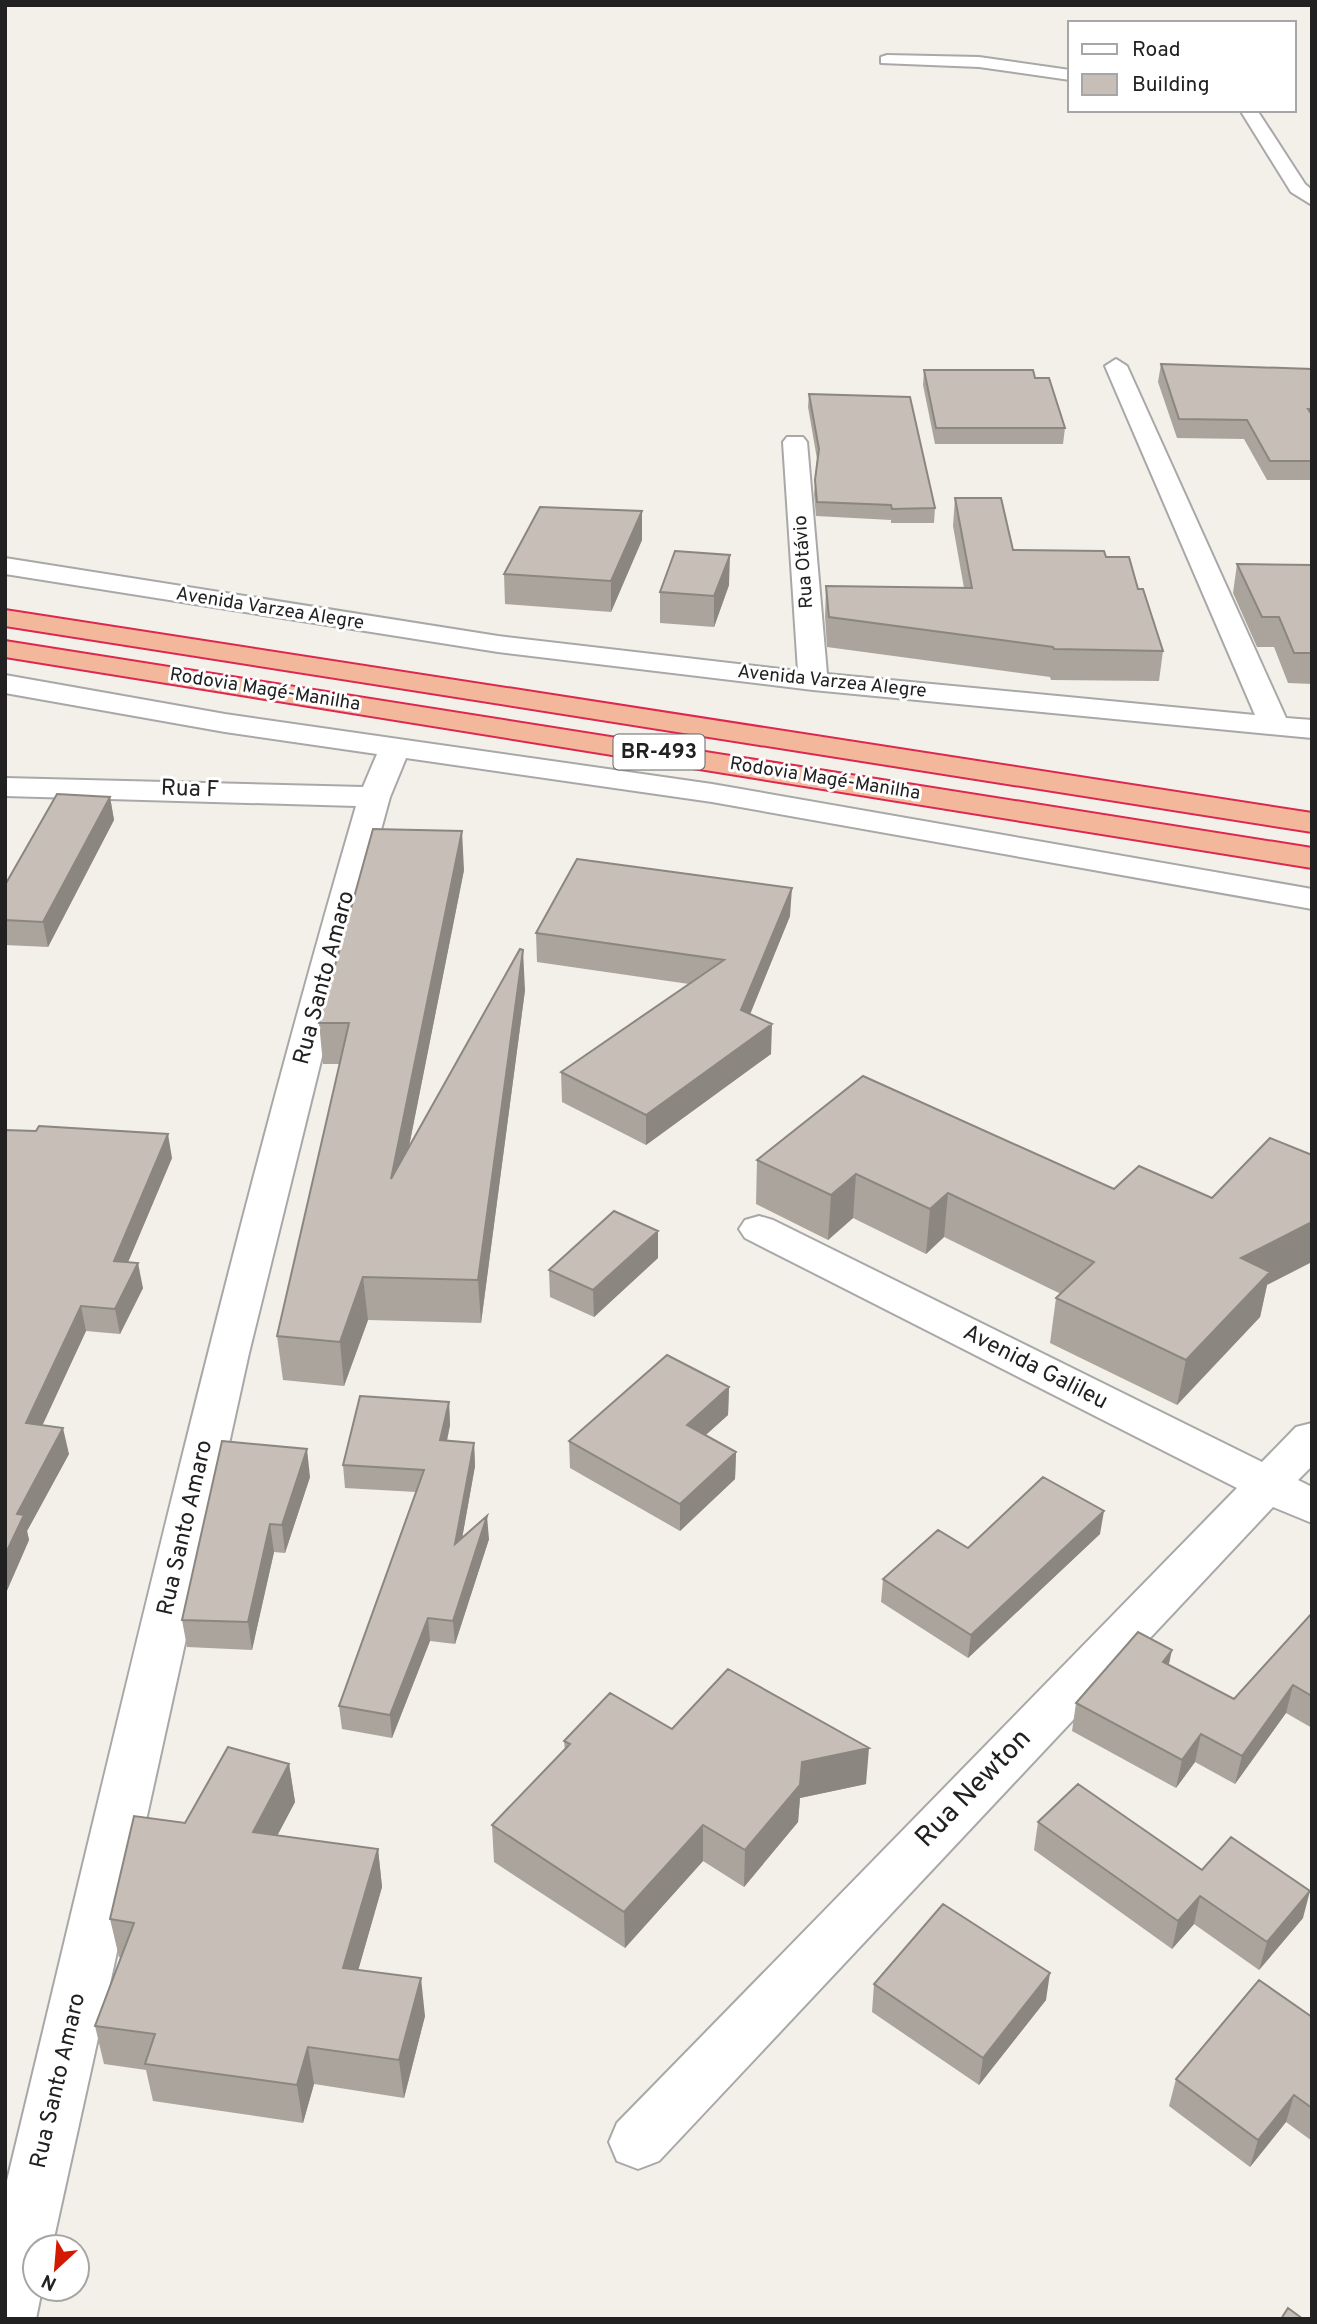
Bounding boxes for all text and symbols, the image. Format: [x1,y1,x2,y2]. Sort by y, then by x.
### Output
legend [1068,21,1296,112]
text: Road [1132,37,1181,64]
text: Building [1132,72,1210,99]
street label: Rua Otávio [789,515,819,609]
street label: Avenida Varzea Alegre [174,582,366,636]
street label: Avenida Varzea Alegre [736,660,928,704]
street label: Rodovia Magé-Manilha [168,663,362,717]
road number: BR-493 [614,734,704,770]
street label: Rodovia Magé-Manilha [728,752,922,806]
street label: Rua F [160,774,220,806]
street label: Rua Santo Amaro [288,888,362,1068]
street label: Avenida Galileu [958,1319,1112,1417]
street label: Rua Santo Amaro [152,1438,220,1618]
street label: Rua Newton [908,1722,1040,1856]
street label: Rua Santo Amaro [25,1991,93,2171]
north arrow [21,2233,91,2303]
text: N [38,2268,61,2295]

